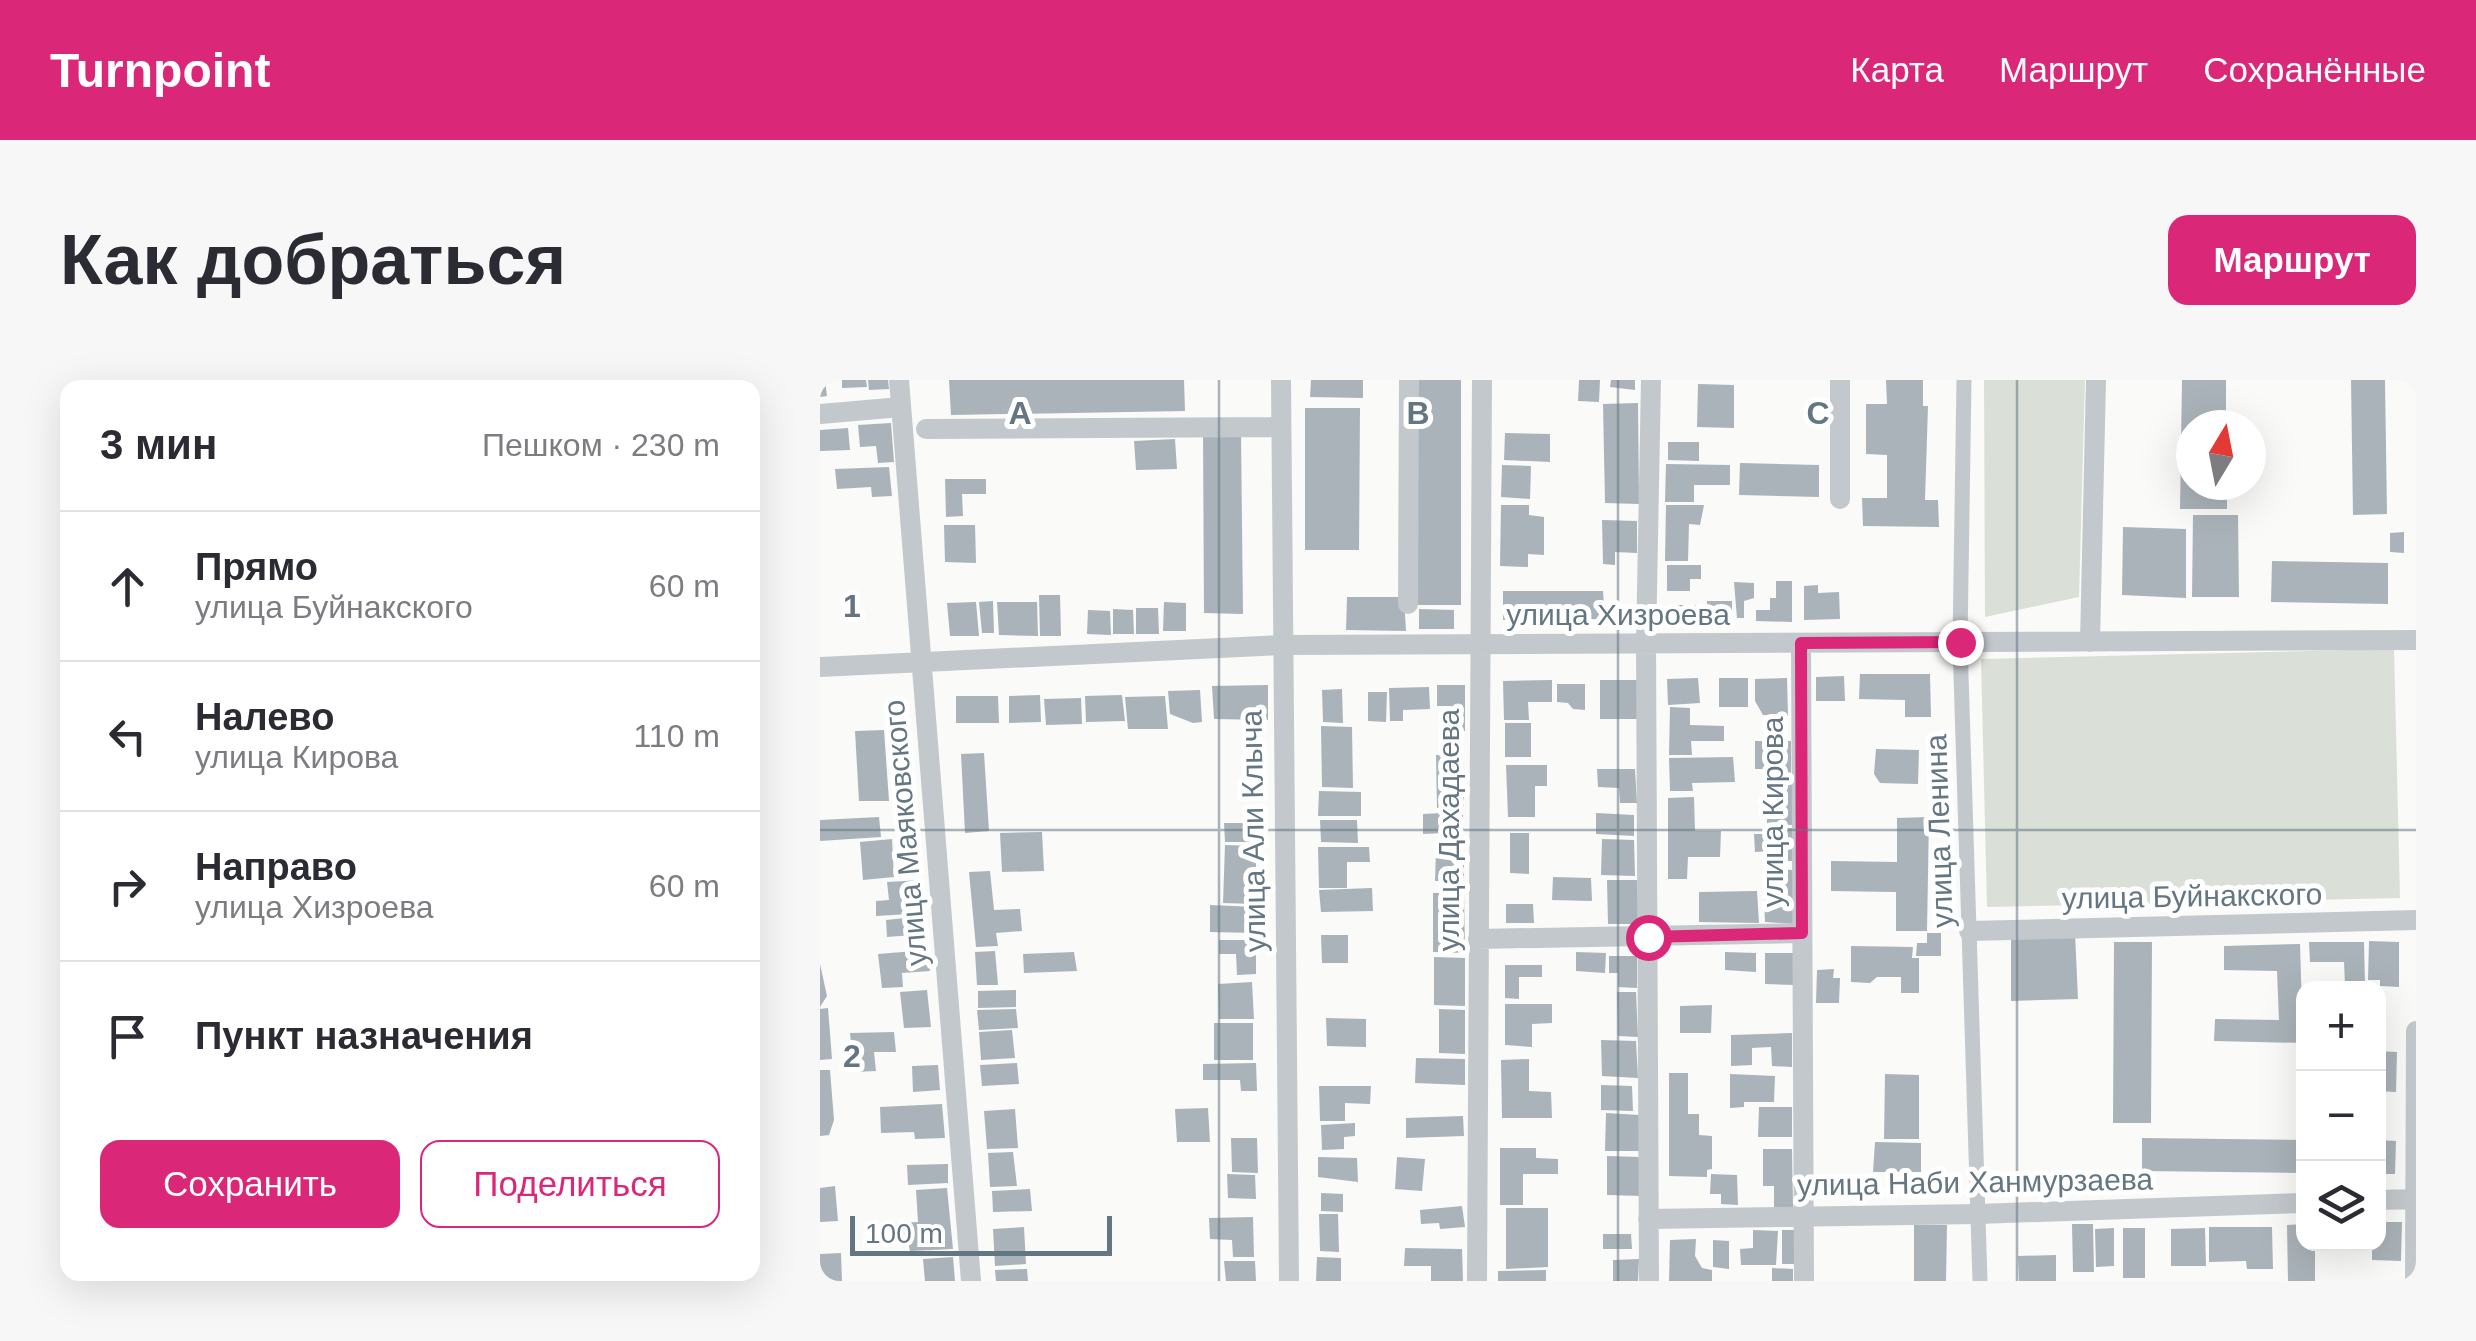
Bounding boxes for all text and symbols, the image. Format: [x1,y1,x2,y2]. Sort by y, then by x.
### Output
text: Turnpoint [50,44,270,97]
text: Карта [1850,50,1944,89]
text: Маршрут [1999,50,2148,89]
text: Сохранённые [2203,50,2426,89]
button: Маршрут [2168,215,2416,305]
text: Как добраться [60,221,566,299]
text: A [1008,395,1032,431]
text: B [1406,395,1430,431]
text: C [1806,395,1830,431]
north arrow [2176,410,2266,500]
text: 3 мин [100,421,217,468]
text: Пешком · 230 m [482,427,720,463]
text: Прямо [195,546,318,588]
icon: ahead [100,559,155,614]
text: 60 m [649,568,720,604]
text: 1 [843,588,861,624]
text: улица Буйнакского [195,589,473,625]
street label: улица Хизроева [1506,598,1730,631]
route end [1938,620,1984,666]
text: Налево [195,696,334,738]
street label: улица Маяковского [877,699,933,967]
icon: left [100,709,155,764]
street label: улица Али Клыча [1234,709,1272,952]
street label: улица Дахадаева [1432,709,1465,951]
street label: улица Кирова [1756,716,1789,907]
text: 110 m [633,718,720,754]
street label: улица Ленина [1919,733,1959,928]
text: улица Кирова [195,739,398,775]
text: Направо [195,846,357,888]
icon: right [100,859,155,914]
text: 60 m [649,868,720,904]
street label: улица Буйнакского [2062,877,2322,915]
text: улица Хизроева [195,889,434,925]
route start [1626,915,1672,961]
map controls [2296,981,2386,1251]
button: + [2296,981,2386,1071]
icon: arrive [100,1009,155,1064]
text: Пункт назначения [195,1015,533,1057]
text: 2 [843,1038,861,1074]
button: − [2296,1071,2386,1161]
button: Сохранить [100,1140,400,1228]
button: Поделиться [420,1140,720,1228]
button: layers [2296,1161,2386,1251]
street label: улица Наби Ханмурзаева [1797,1162,2154,1202]
scale bar [850,1211,1112,1256]
text: 100 m [865,1218,943,1249]

